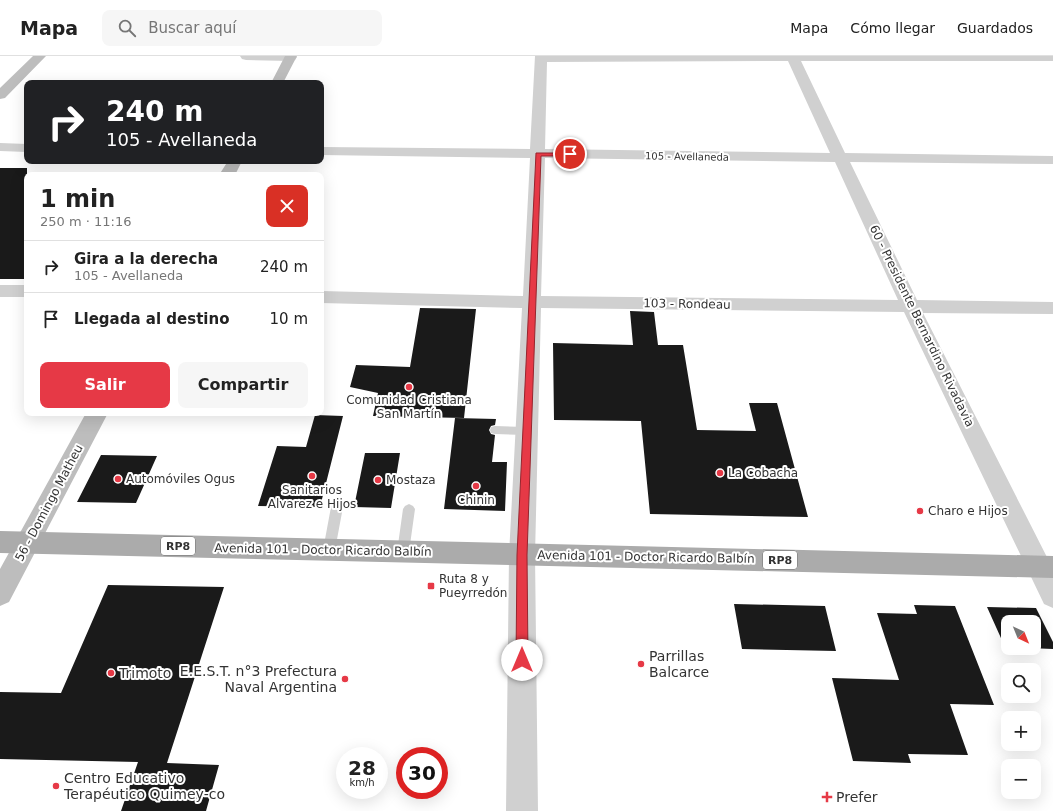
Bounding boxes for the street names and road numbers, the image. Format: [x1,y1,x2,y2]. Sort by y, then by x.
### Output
street label: 105 - Avellaneda [645,150,729,163]
street label: 60 - Presidente Bernardino Rivadavia [867,223,977,429]
street label: 103 - Rondeau [643,296,731,312]
street label: 56 - Domingo Matheu [12,442,86,564]
road number: RP8 [161,537,195,555]
street label: Avenida 101 - Doctor Ricardo Balbín [214,541,432,559]
street label: Avenida 101 - Doctor Ricardo Balbín [537,548,755,566]
road number: RP8 [763,551,797,569]

